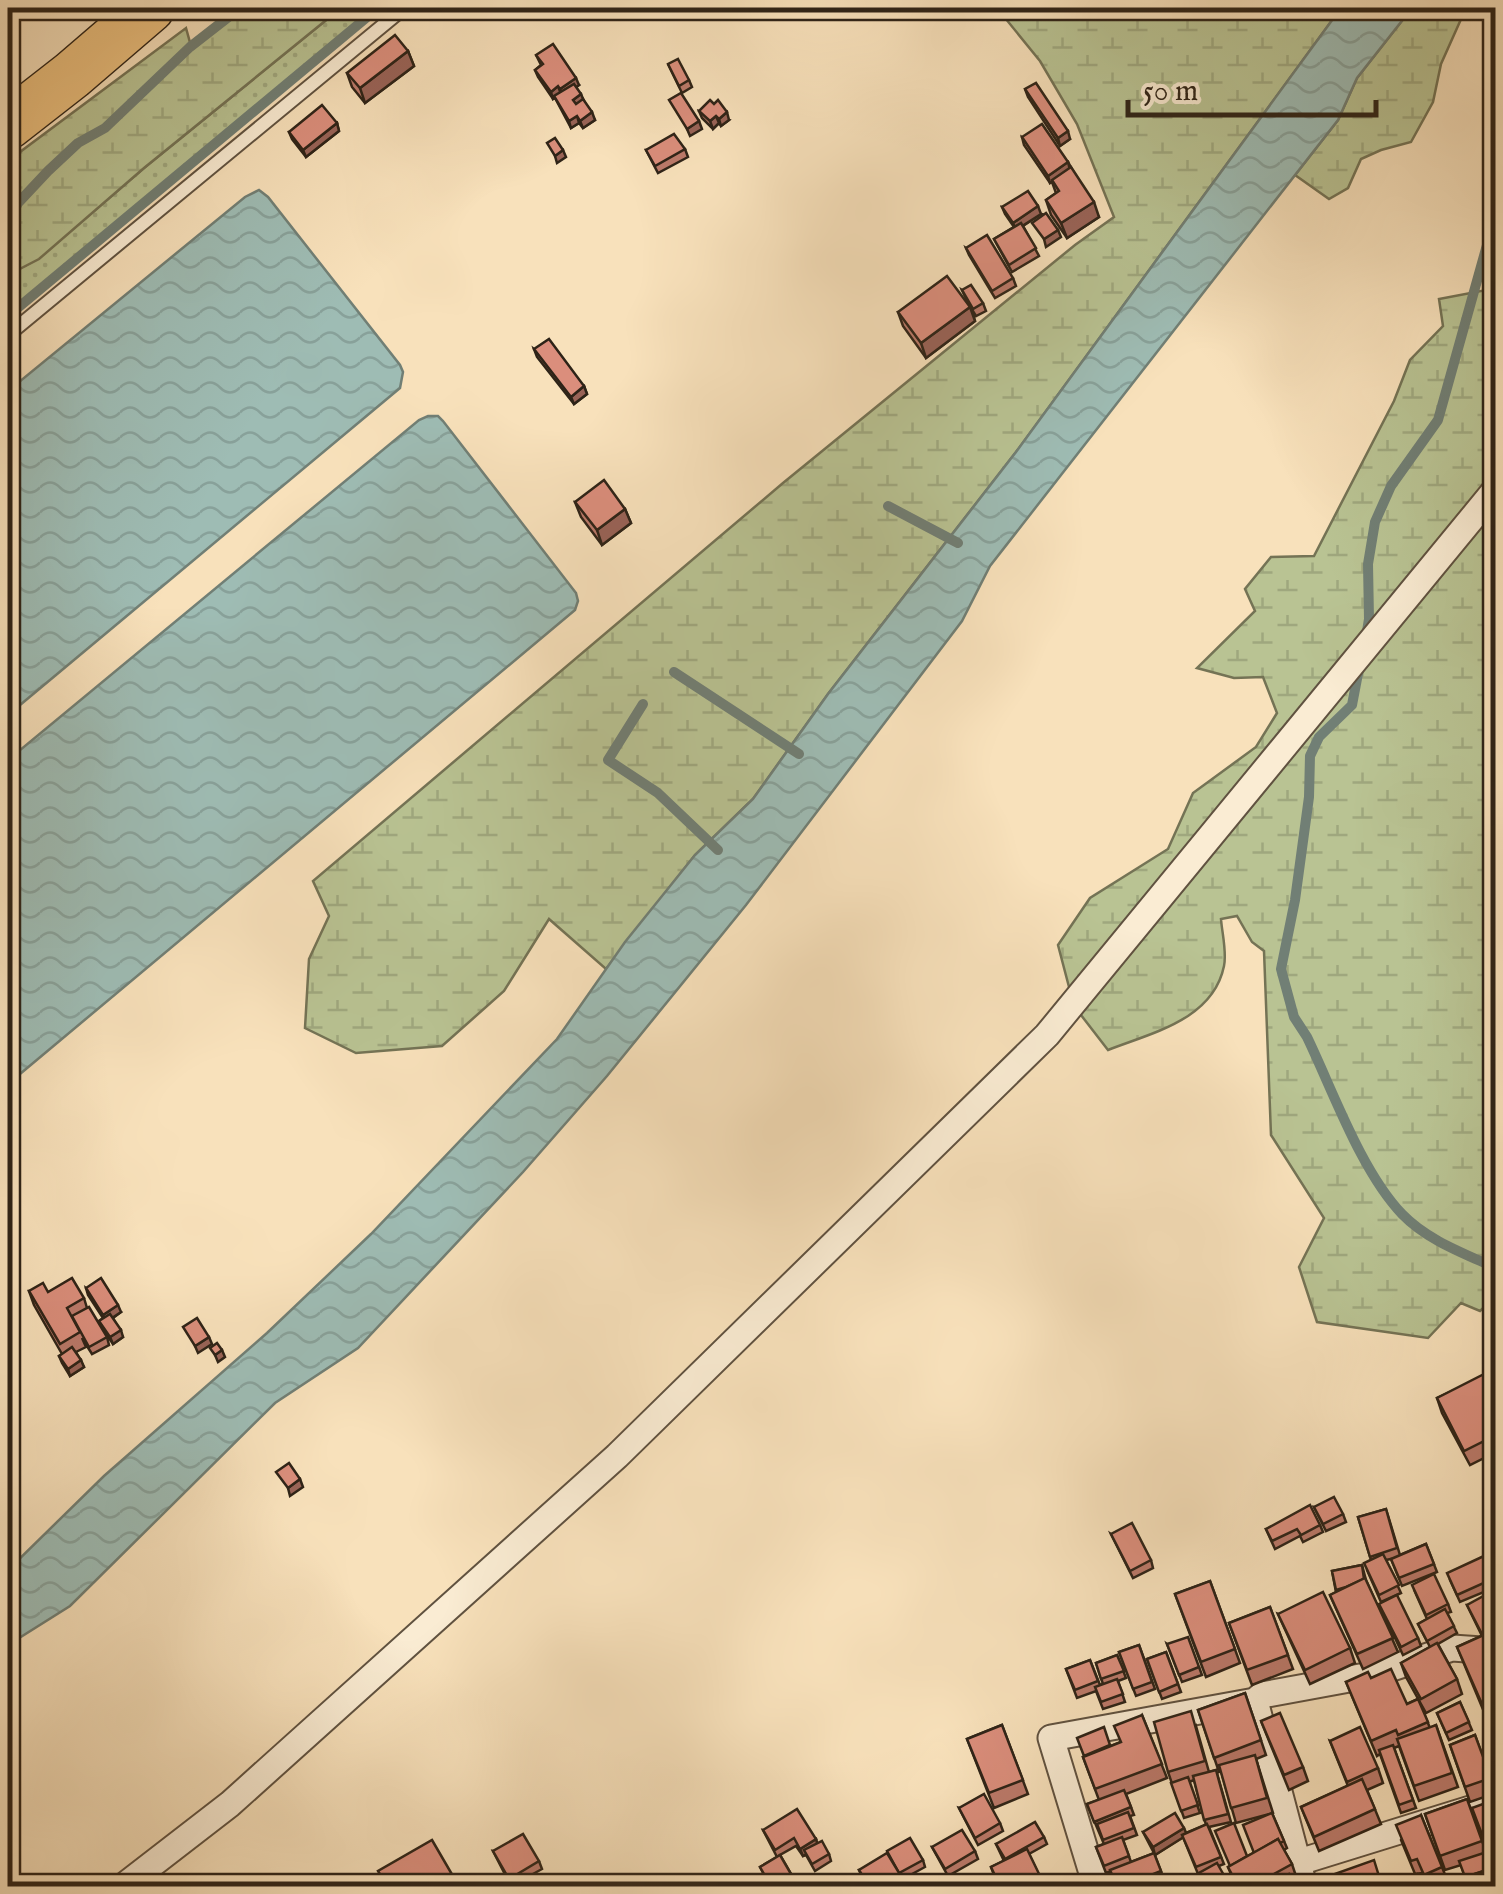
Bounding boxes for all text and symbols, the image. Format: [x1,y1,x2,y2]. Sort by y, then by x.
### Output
scale bar [1128,55,1376,117]
text: 50 m [1143,73,1198,111]

